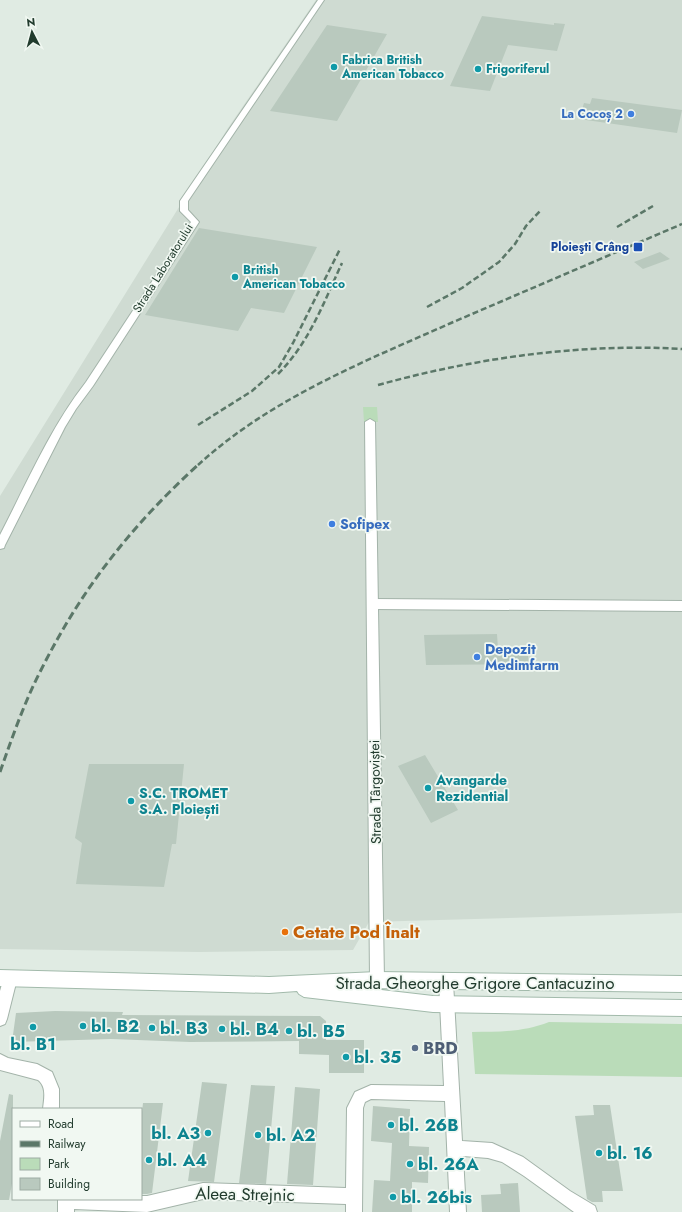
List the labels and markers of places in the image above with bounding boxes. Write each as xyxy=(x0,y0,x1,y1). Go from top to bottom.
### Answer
place label: Fabrica British American Tobacco xyxy=(341,51,444,83)
place label: Frigoriferul xyxy=(486,60,549,78)
marker: Fabrica British American Tobacco xyxy=(329,62,339,72)
marker: Frigoriferul xyxy=(473,64,483,74)
place label: La Cocoș 2 xyxy=(561,105,623,123)
marker: La Cocoș 2 xyxy=(626,109,636,119)
place label: Ploieşti Crâng xyxy=(551,238,629,256)
marker: Ploieşti Crâng xyxy=(632,241,644,253)
place label: British American Tobacco xyxy=(242,261,345,293)
marker: British American Tobacco xyxy=(230,272,240,282)
place label: Sofipex xyxy=(340,514,390,534)
marker: Sofipex xyxy=(327,519,337,529)
place label: Depozit Medimfarm xyxy=(485,639,559,675)
marker: Depozit Medimfarm xyxy=(472,652,482,662)
place label: Avangarde Rezidential xyxy=(435,770,508,806)
place label: S.C. TROMET S.A. Ploiești xyxy=(139,783,228,819)
marker: Avangarde Rezidential xyxy=(423,783,433,793)
marker: S.C. TROMET S.A. Ploiești xyxy=(126,796,136,806)
place label: Cetate Pod Înalt xyxy=(293,920,420,944)
marker: Cetate Pod Înalt xyxy=(280,927,290,937)
place label: bl. B2 xyxy=(91,1014,139,1038)
place label: bl. B3 xyxy=(160,1016,208,1040)
place label: bl. B4 xyxy=(230,1017,279,1041)
place label: bl. B5 xyxy=(297,1019,345,1043)
marker: bl. B2 xyxy=(78,1021,88,1031)
marker: bl. B1 xyxy=(28,1022,38,1032)
marker: bl. B3 xyxy=(147,1023,157,1033)
marker: bl. B4 xyxy=(217,1024,227,1034)
marker: bl. B5 xyxy=(284,1026,294,1036)
place label: bl. B1 xyxy=(10,1032,56,1056)
place label: BRD xyxy=(423,1036,458,1060)
marker: BRD xyxy=(410,1043,420,1053)
place label: bl. 35 xyxy=(354,1045,401,1069)
marker: bl. 35 xyxy=(341,1052,351,1062)
place label: bl. 26B xyxy=(399,1113,458,1137)
marker: bl. 26B xyxy=(386,1120,396,1130)
place label: bl. A3 xyxy=(151,1121,200,1145)
place label: bl. A2 xyxy=(266,1123,315,1147)
marker: bl. A3 xyxy=(203,1128,213,1138)
marker: bl. A2 xyxy=(253,1130,263,1140)
place label: bl. 16 xyxy=(607,1141,653,1165)
place label: bl. A4 xyxy=(157,1148,207,1172)
marker: bl. 16 xyxy=(594,1148,604,1158)
place label: bl. 26A xyxy=(418,1152,479,1176)
marker: bl. A4 xyxy=(144,1155,154,1165)
marker: bl. 26A xyxy=(405,1159,415,1169)
place label: bl. 26bis xyxy=(401,1185,472,1209)
marker: bl. 26bis xyxy=(388,1192,398,1202)

